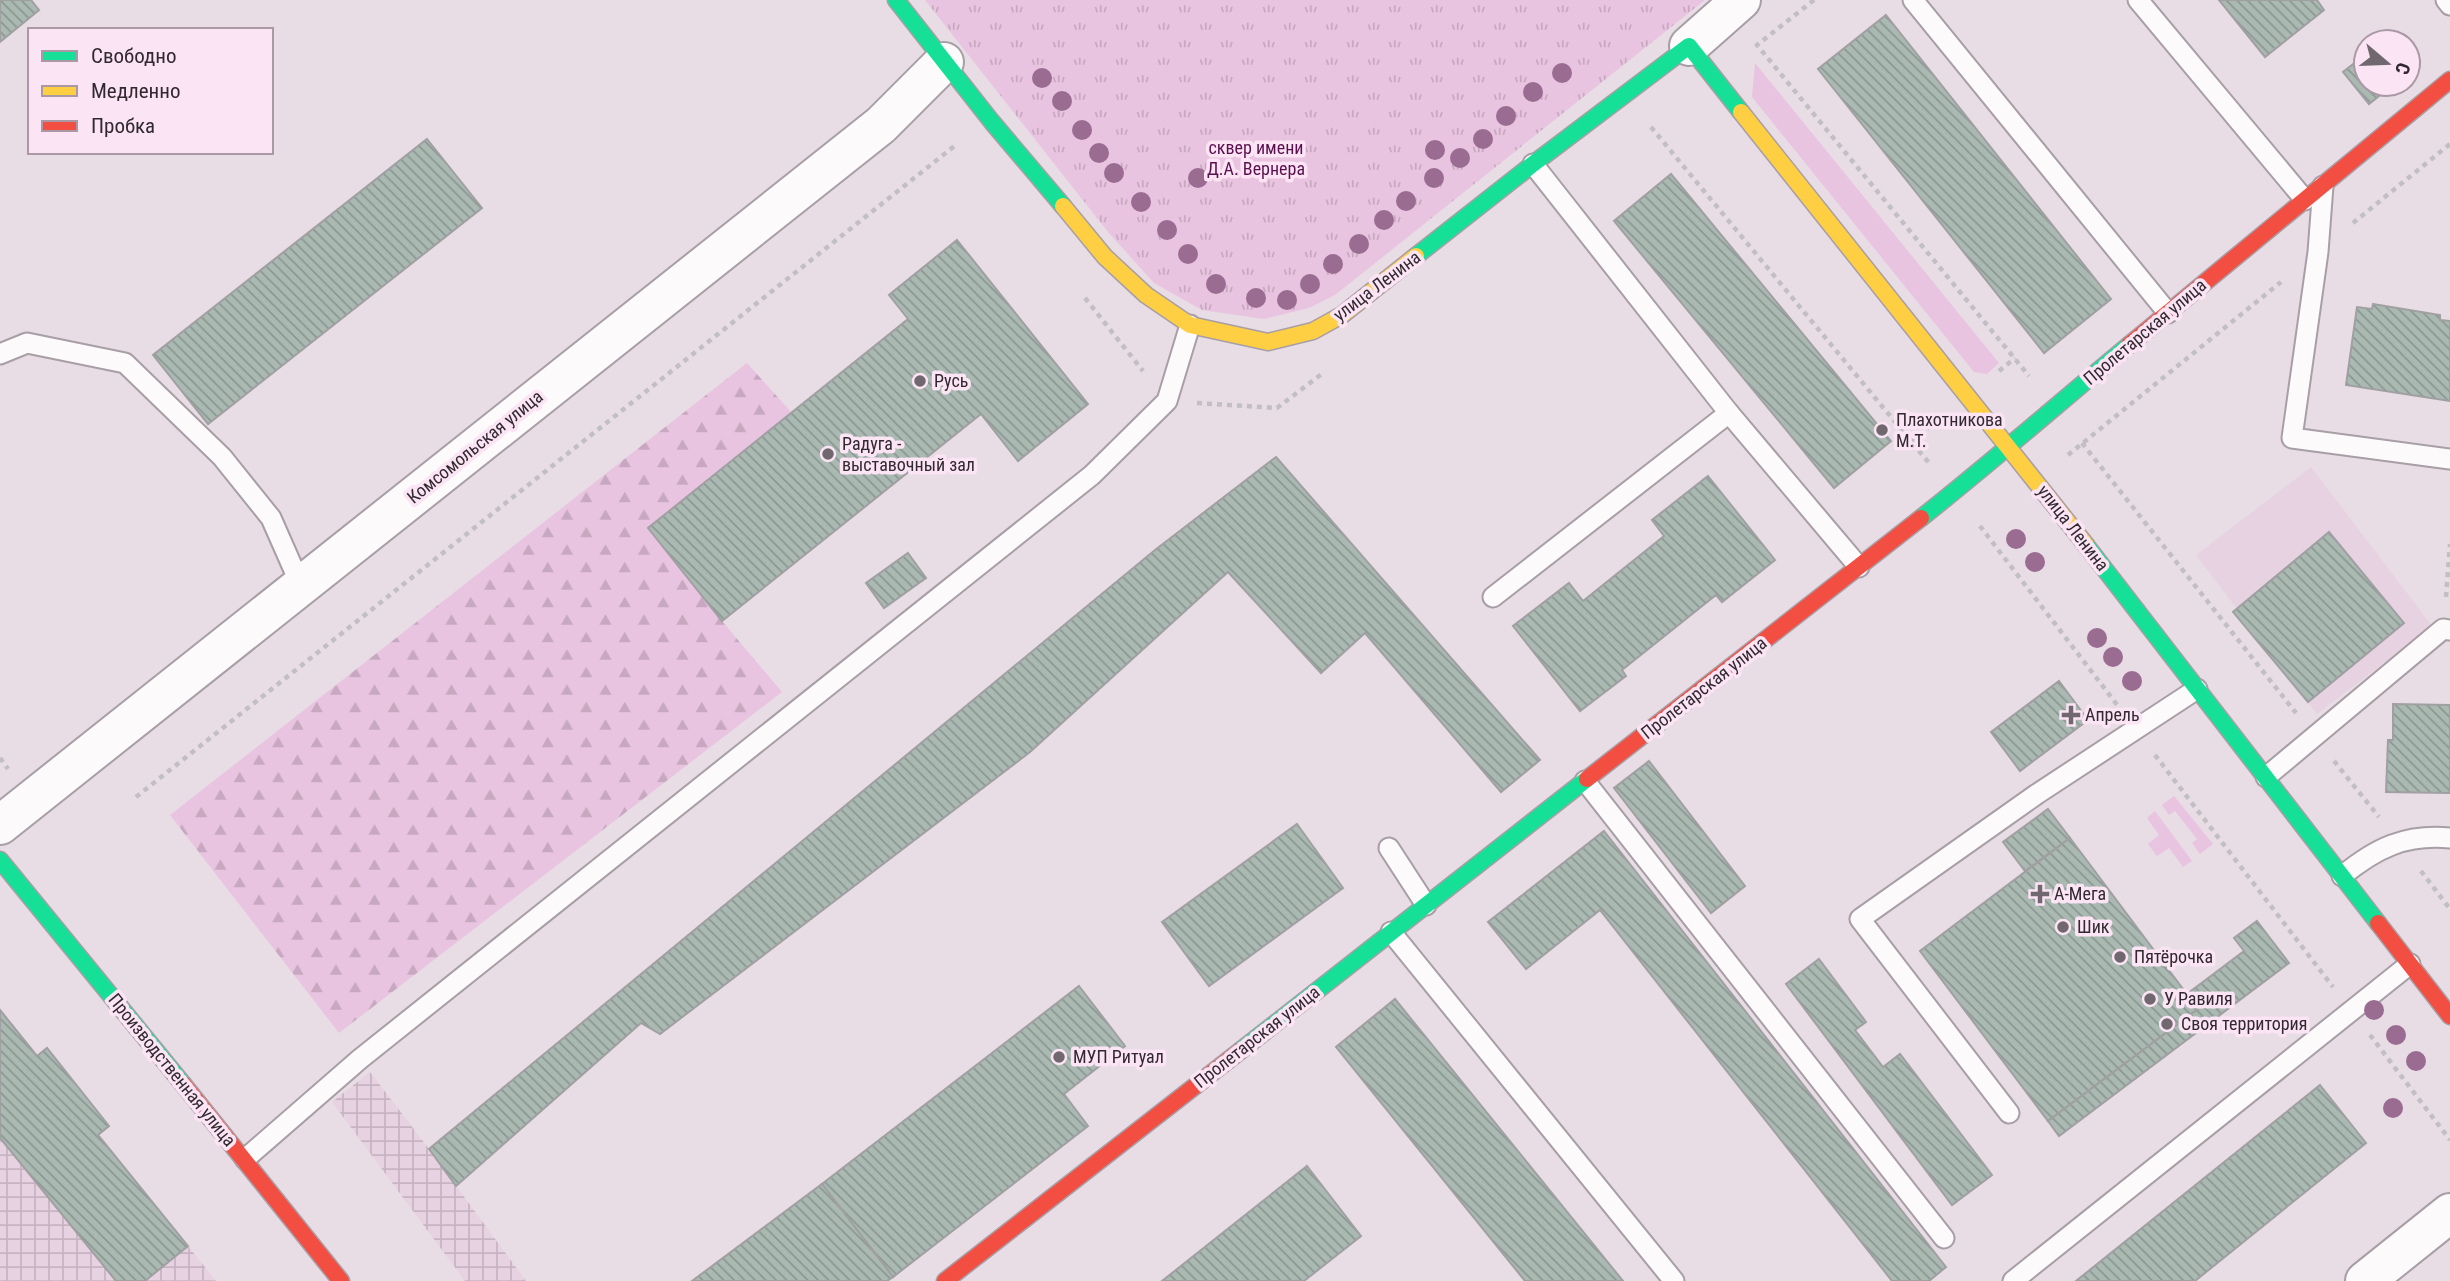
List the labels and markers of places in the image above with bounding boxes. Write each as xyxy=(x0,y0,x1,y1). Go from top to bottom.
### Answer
place label: Русь xyxy=(934,370,968,391)
marker: Русь xyxy=(912,373,928,389)
place label: Плахотникова М.Т. xyxy=(1896,409,2003,451)
marker: Плахотникова М.Т. xyxy=(1874,422,1890,438)
place label: Радуга - выставочный зал xyxy=(842,433,975,475)
marker: Радуга - выставочный зал xyxy=(820,446,836,462)
place label: Апрель xyxy=(2085,704,2140,725)
marker: Апрель xyxy=(2063,707,2079,723)
place label: А-Мега xyxy=(2054,883,2106,904)
marker: А-Мега xyxy=(2032,886,2048,902)
place label: Шик xyxy=(2077,916,2110,937)
marker: Шик xyxy=(2055,919,2071,935)
place label: Пятёрочка xyxy=(2134,946,2213,967)
marker: Пятёрочка xyxy=(2112,949,2128,965)
place label: У Равиля xyxy=(2164,988,2233,1009)
marker: У Равиля xyxy=(2142,991,2158,1007)
place label: Своя территория xyxy=(2181,1013,2307,1034)
marker: Своя территория xyxy=(2159,1016,2175,1032)
place label: МУП Ритуал xyxy=(1073,1046,1164,1067)
marker: МУП Ритуал xyxy=(1051,1049,1067,1065)

